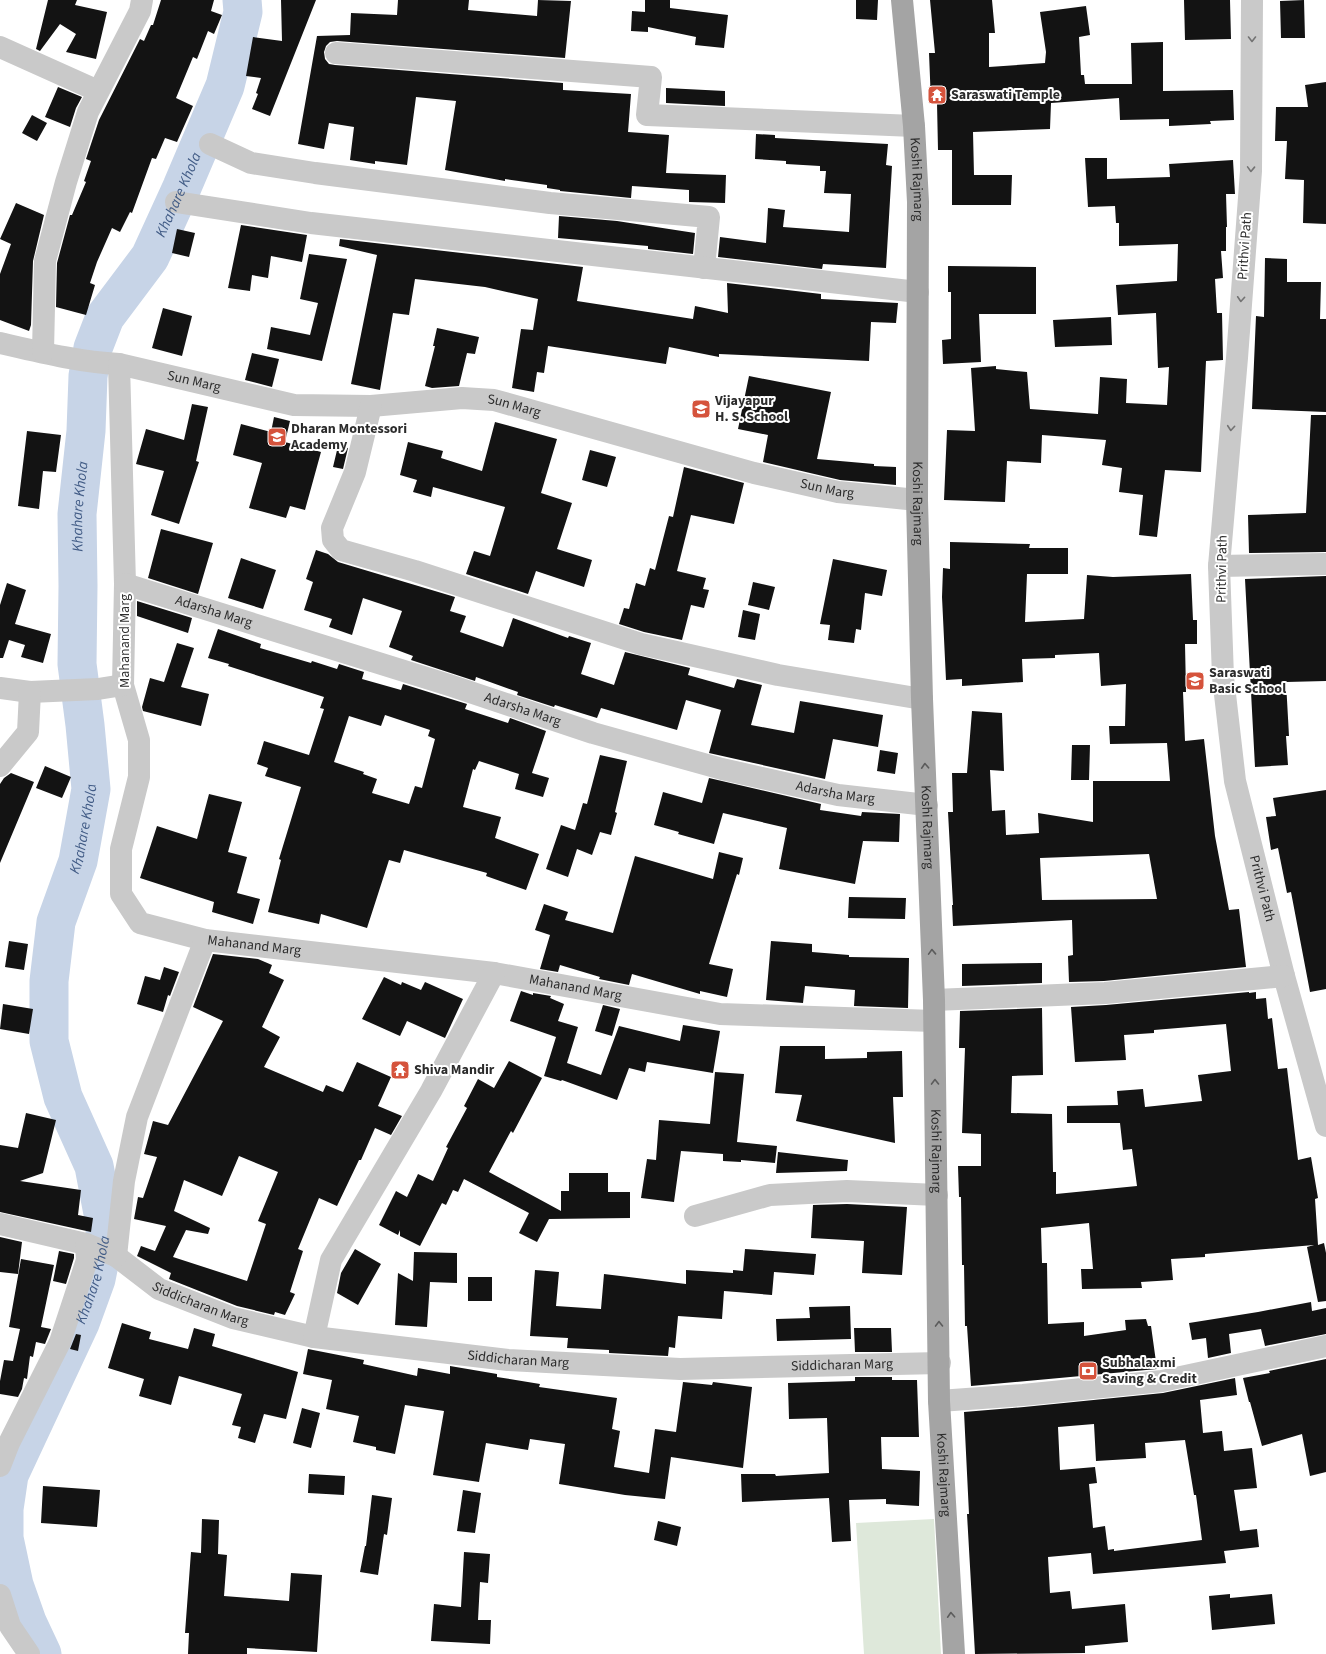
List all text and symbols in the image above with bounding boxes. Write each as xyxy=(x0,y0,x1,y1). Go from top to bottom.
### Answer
one-way arrow xyxy=(1248,36,1256,42)
temple icon: Saraswati Temple xyxy=(926,84,948,106)
place label: Saraswati Temple xyxy=(951,85,1060,105)
street label: Koshi Rajmarg xyxy=(905,137,928,221)
water label: Khahare Khola xyxy=(150,149,206,240)
one-way arrow xyxy=(1246,166,1255,172)
street label: Prithvi Path xyxy=(1233,211,1257,281)
one-way arrow xyxy=(1237,296,1246,302)
street label: Sun Marg xyxy=(165,366,223,398)
street label: Sun Marg xyxy=(487,390,543,423)
place label: Vijayapur H. S. School xyxy=(714,391,788,427)
school or university icon: Vijayapur H. S. School xyxy=(690,398,712,420)
place label: Dharan Montessori Academy xyxy=(290,419,407,455)
one-way arrow xyxy=(1227,425,1236,431)
school or university icon: Dharan Montessori Academy xyxy=(266,426,288,448)
water label: Khahare Khola xyxy=(66,460,93,552)
street label: Koshi Rajmarg xyxy=(907,461,928,546)
street label: Sun Marg xyxy=(798,474,855,504)
street label: Prithvi Path xyxy=(1211,535,1233,603)
street label: Adarsha Marg xyxy=(173,590,255,633)
street label: Mahanand Marg xyxy=(115,594,135,688)
place label: Saraswati Basic School xyxy=(1209,663,1286,699)
school or university icon: Saraswati Basic School xyxy=(1184,670,1206,692)
street label: Adarsha Marg xyxy=(482,687,564,732)
one-way arrow xyxy=(921,763,930,769)
street label: Adarsha Marg xyxy=(794,776,876,809)
water label: Khahare Khola xyxy=(64,783,102,877)
street label: Koshi Rajmarg xyxy=(915,785,939,870)
street label: Prithvi Path xyxy=(1244,853,1280,924)
street label: Mahanand Marg xyxy=(206,930,302,961)
one-way arrow xyxy=(928,949,936,955)
street label: Mahanand Marg xyxy=(527,970,623,1006)
temple icon: Shiva Mandir xyxy=(389,1059,411,1081)
place label: Shiva Mandir xyxy=(414,1060,495,1080)
one-way arrow xyxy=(931,1079,939,1085)
street label: Koshi Rajmarg xyxy=(925,1109,946,1193)
water label: Khahare Khola xyxy=(70,1234,115,1327)
street label: Siddicharan Marg xyxy=(147,1277,251,1331)
one-way arrow xyxy=(935,1321,943,1327)
street label: Siddicharan Marg xyxy=(466,1345,570,1373)
place label: Subhalaxmi Saving & Credit xyxy=(1102,1353,1197,1389)
street label: Siddicharan Marg xyxy=(791,1354,893,1376)
bank icon: Subhalaxmi Saving & Credit xyxy=(1077,1360,1099,1382)
street label: Koshi Rajmarg xyxy=(931,1432,956,1518)
one-way arrow xyxy=(947,1612,956,1618)

